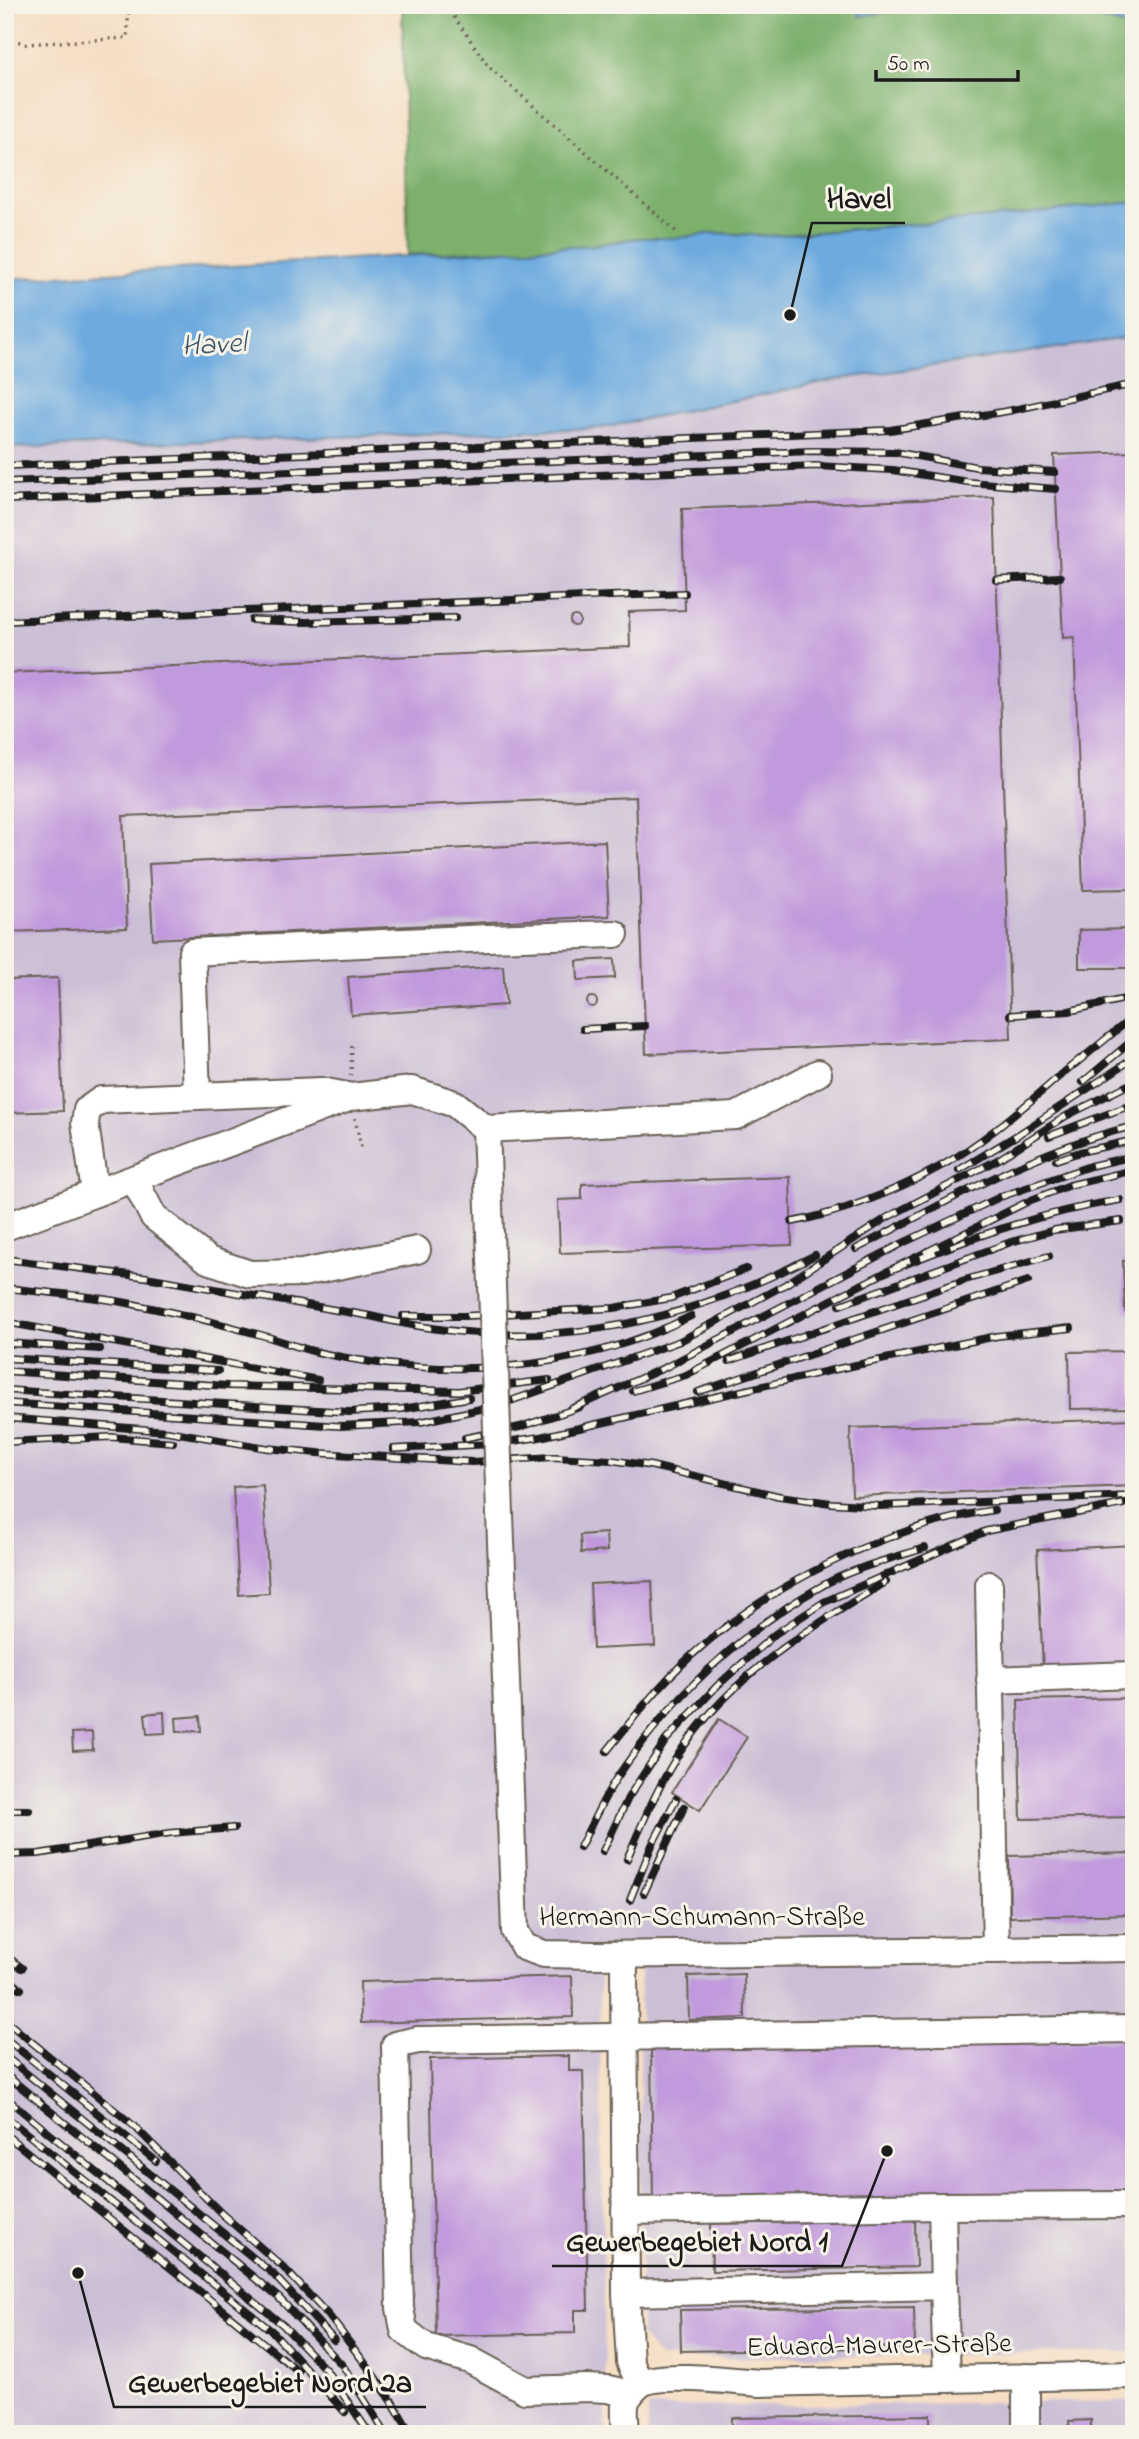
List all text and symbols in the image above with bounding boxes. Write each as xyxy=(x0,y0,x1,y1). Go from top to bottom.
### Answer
scale bar xyxy=(876,38,1018,82)
text: 50 m xyxy=(887,50,930,80)
callout: Havel xyxy=(812,172,905,223)
text: Havel xyxy=(827,179,891,223)
water label: Havel xyxy=(181,322,251,370)
street label: Hermann-Schumann-Straße xyxy=(539,1898,865,1939)
callout: Gewerbegebiet Nord 1 xyxy=(552,2215,842,2266)
text: Gewerbegebiet Nord 1 xyxy=(566,2222,829,2267)
street label: Eduard-Maurer-Straße xyxy=(746,2324,1013,2370)
callout: Gewerbegebiet Nord 2a xyxy=(114,2356,426,2407)
text: Gewerbegebiet Nord 2a xyxy=(128,2363,412,2408)

